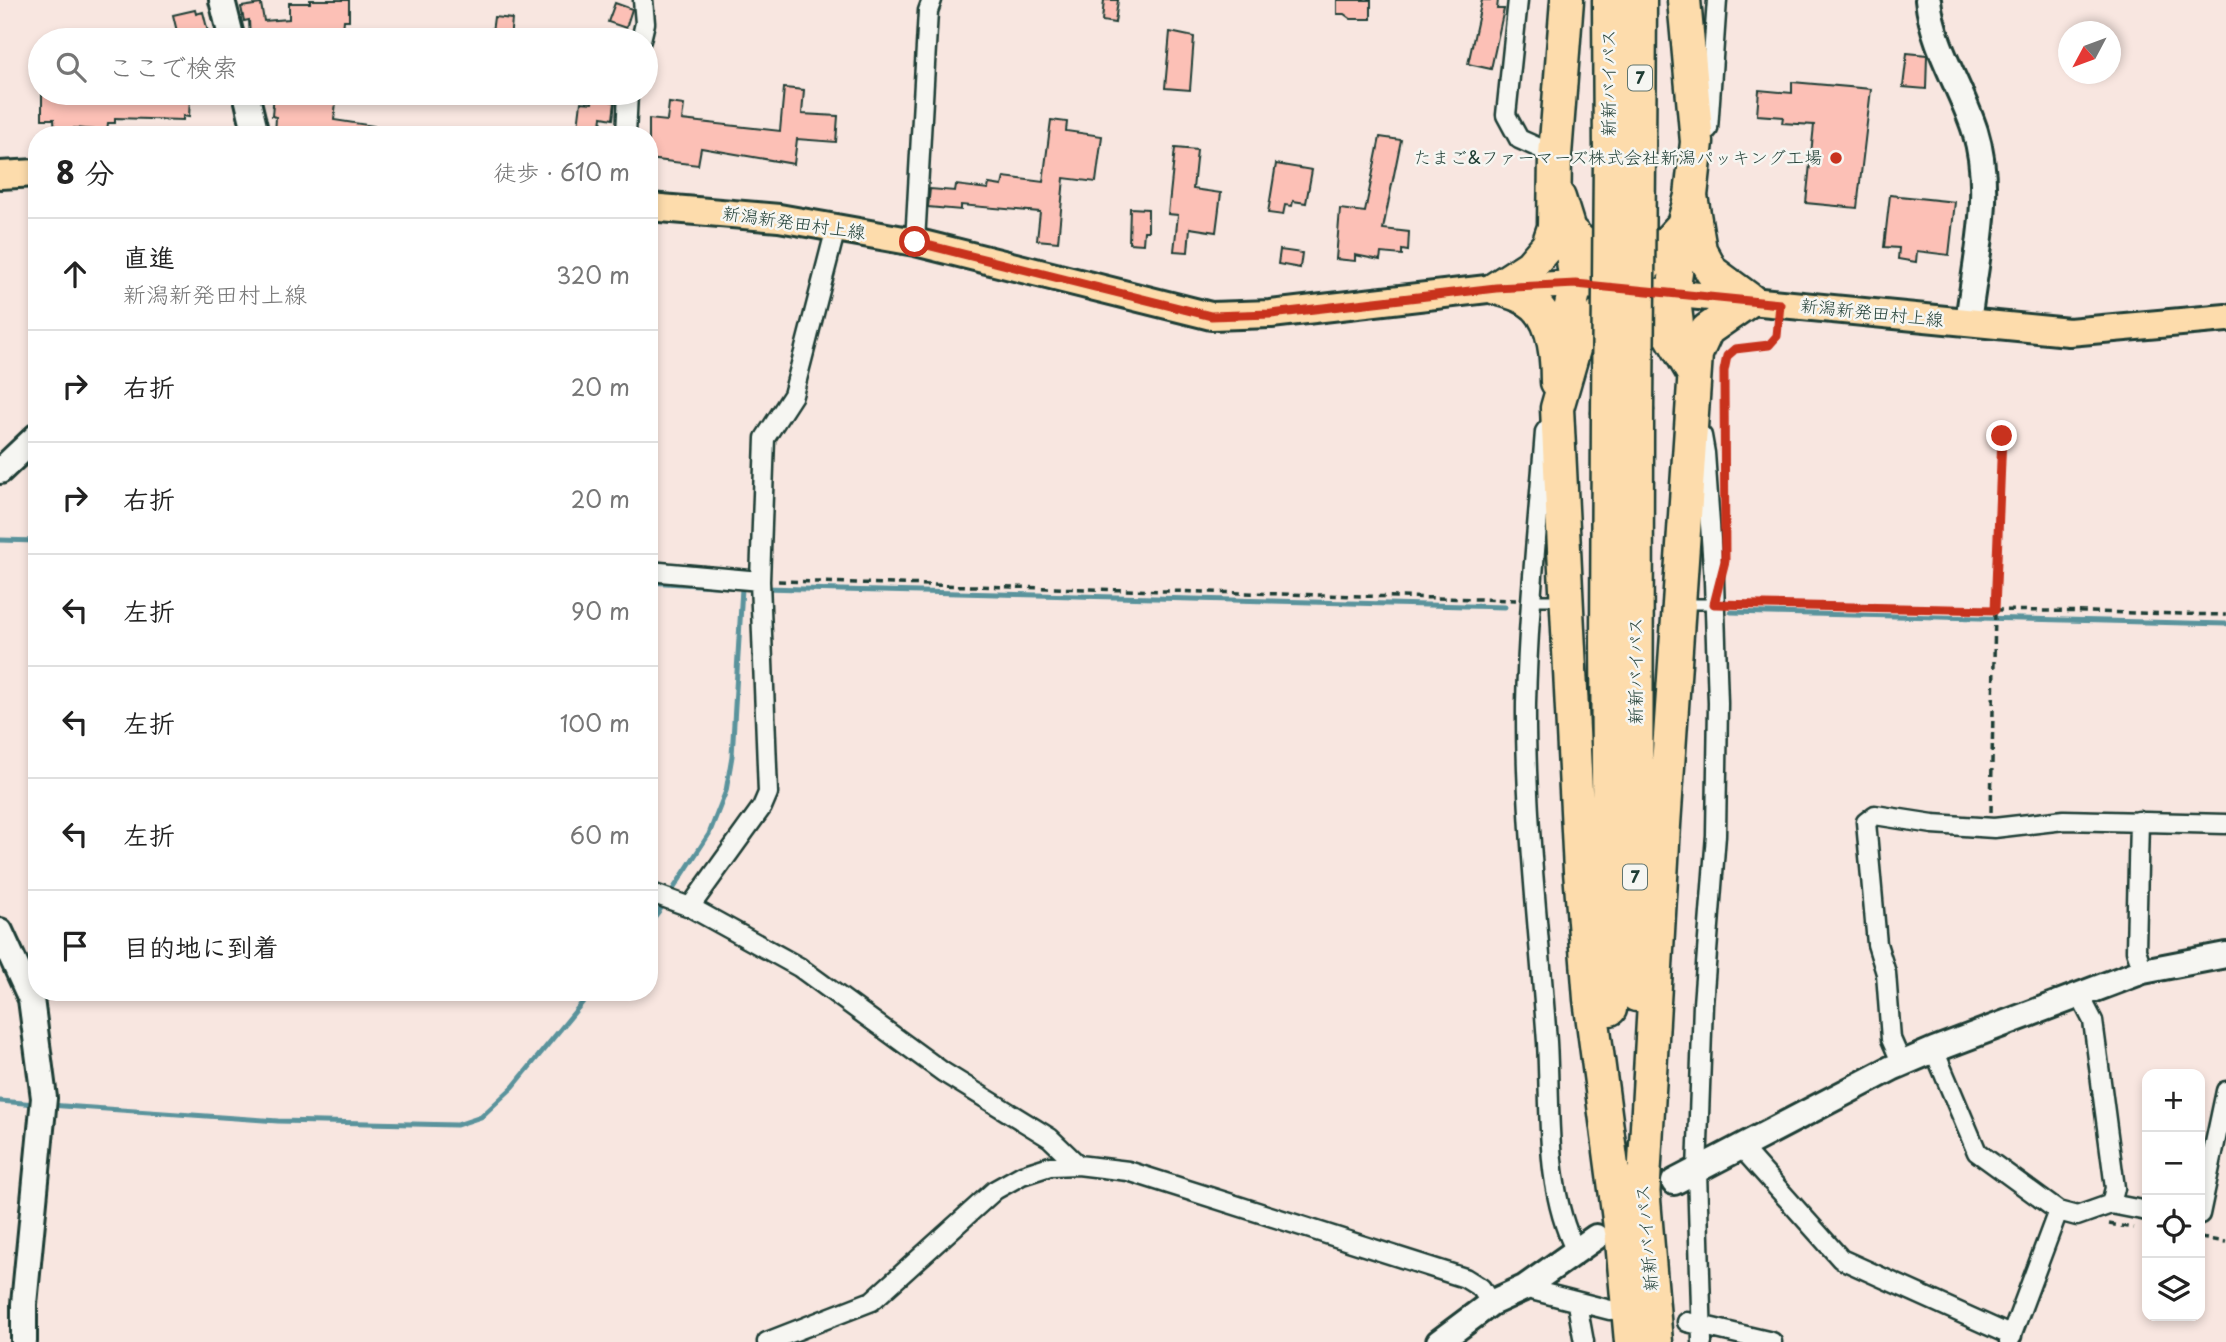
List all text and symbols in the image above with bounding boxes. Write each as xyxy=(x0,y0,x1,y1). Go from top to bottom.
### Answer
north arrow xyxy=(2058,21,2121,84)
search box xyxy=(28,28,658,105)
street label: 新新バイパス xyxy=(1594,29,1621,137)
text: ここで検索 xyxy=(108,47,238,86)
icon: search xyxy=(52,48,90,86)
road number: 7 xyxy=(1628,66,1652,90)
place label: たまご&ファーマーズ株式会社新潟パッキング工場 xyxy=(1413,143,1822,170)
text: 8 分 xyxy=(56,149,114,194)
marker: たまご&ファーマーズ株式会社新潟パッキング工場 xyxy=(1828,150,1844,166)
text: 徒歩 · 610 m xyxy=(493,154,630,189)
street label: 新潟新発田村上線 xyxy=(721,198,867,245)
route start xyxy=(899,226,930,257)
text: 直進 xyxy=(123,237,175,276)
icon: ahead xyxy=(56,255,94,293)
text: 320 m xyxy=(556,257,630,292)
text: 新潟新発田村上線 xyxy=(123,276,307,311)
street label: 新潟新発田村上線 xyxy=(1799,291,1945,332)
icon: right xyxy=(56,367,94,405)
text: 右折 xyxy=(123,367,175,406)
text: 20 m xyxy=(571,369,630,404)
route end xyxy=(1986,420,2017,451)
icon: right xyxy=(56,479,94,517)
text: 右折 xyxy=(123,479,175,518)
text: 20 m xyxy=(571,481,630,516)
icon: left xyxy=(56,591,94,629)
text: 左折 xyxy=(123,591,175,630)
text: 90 m xyxy=(571,593,630,628)
street label: 新新バイパス xyxy=(1621,617,1648,725)
icon: left xyxy=(56,703,94,741)
text: 左折 xyxy=(123,703,175,742)
text: 100 m xyxy=(560,705,630,740)
icon: left xyxy=(56,815,94,853)
text: 左折 xyxy=(123,815,175,854)
text: 60 m xyxy=(570,817,630,852)
road number: 7 xyxy=(1623,864,1647,890)
icon: arrive xyxy=(56,927,94,965)
text: 目的地に到着 xyxy=(123,927,279,966)
map controls xyxy=(2142,1069,2205,1321)
button: + xyxy=(2142,1069,2205,1132)
button: − xyxy=(2142,1132,2205,1195)
street label: 新新バイパス xyxy=(1627,1183,1664,1293)
button: locate xyxy=(2142,1195,2205,1258)
button: layers xyxy=(2142,1258,2205,1321)

